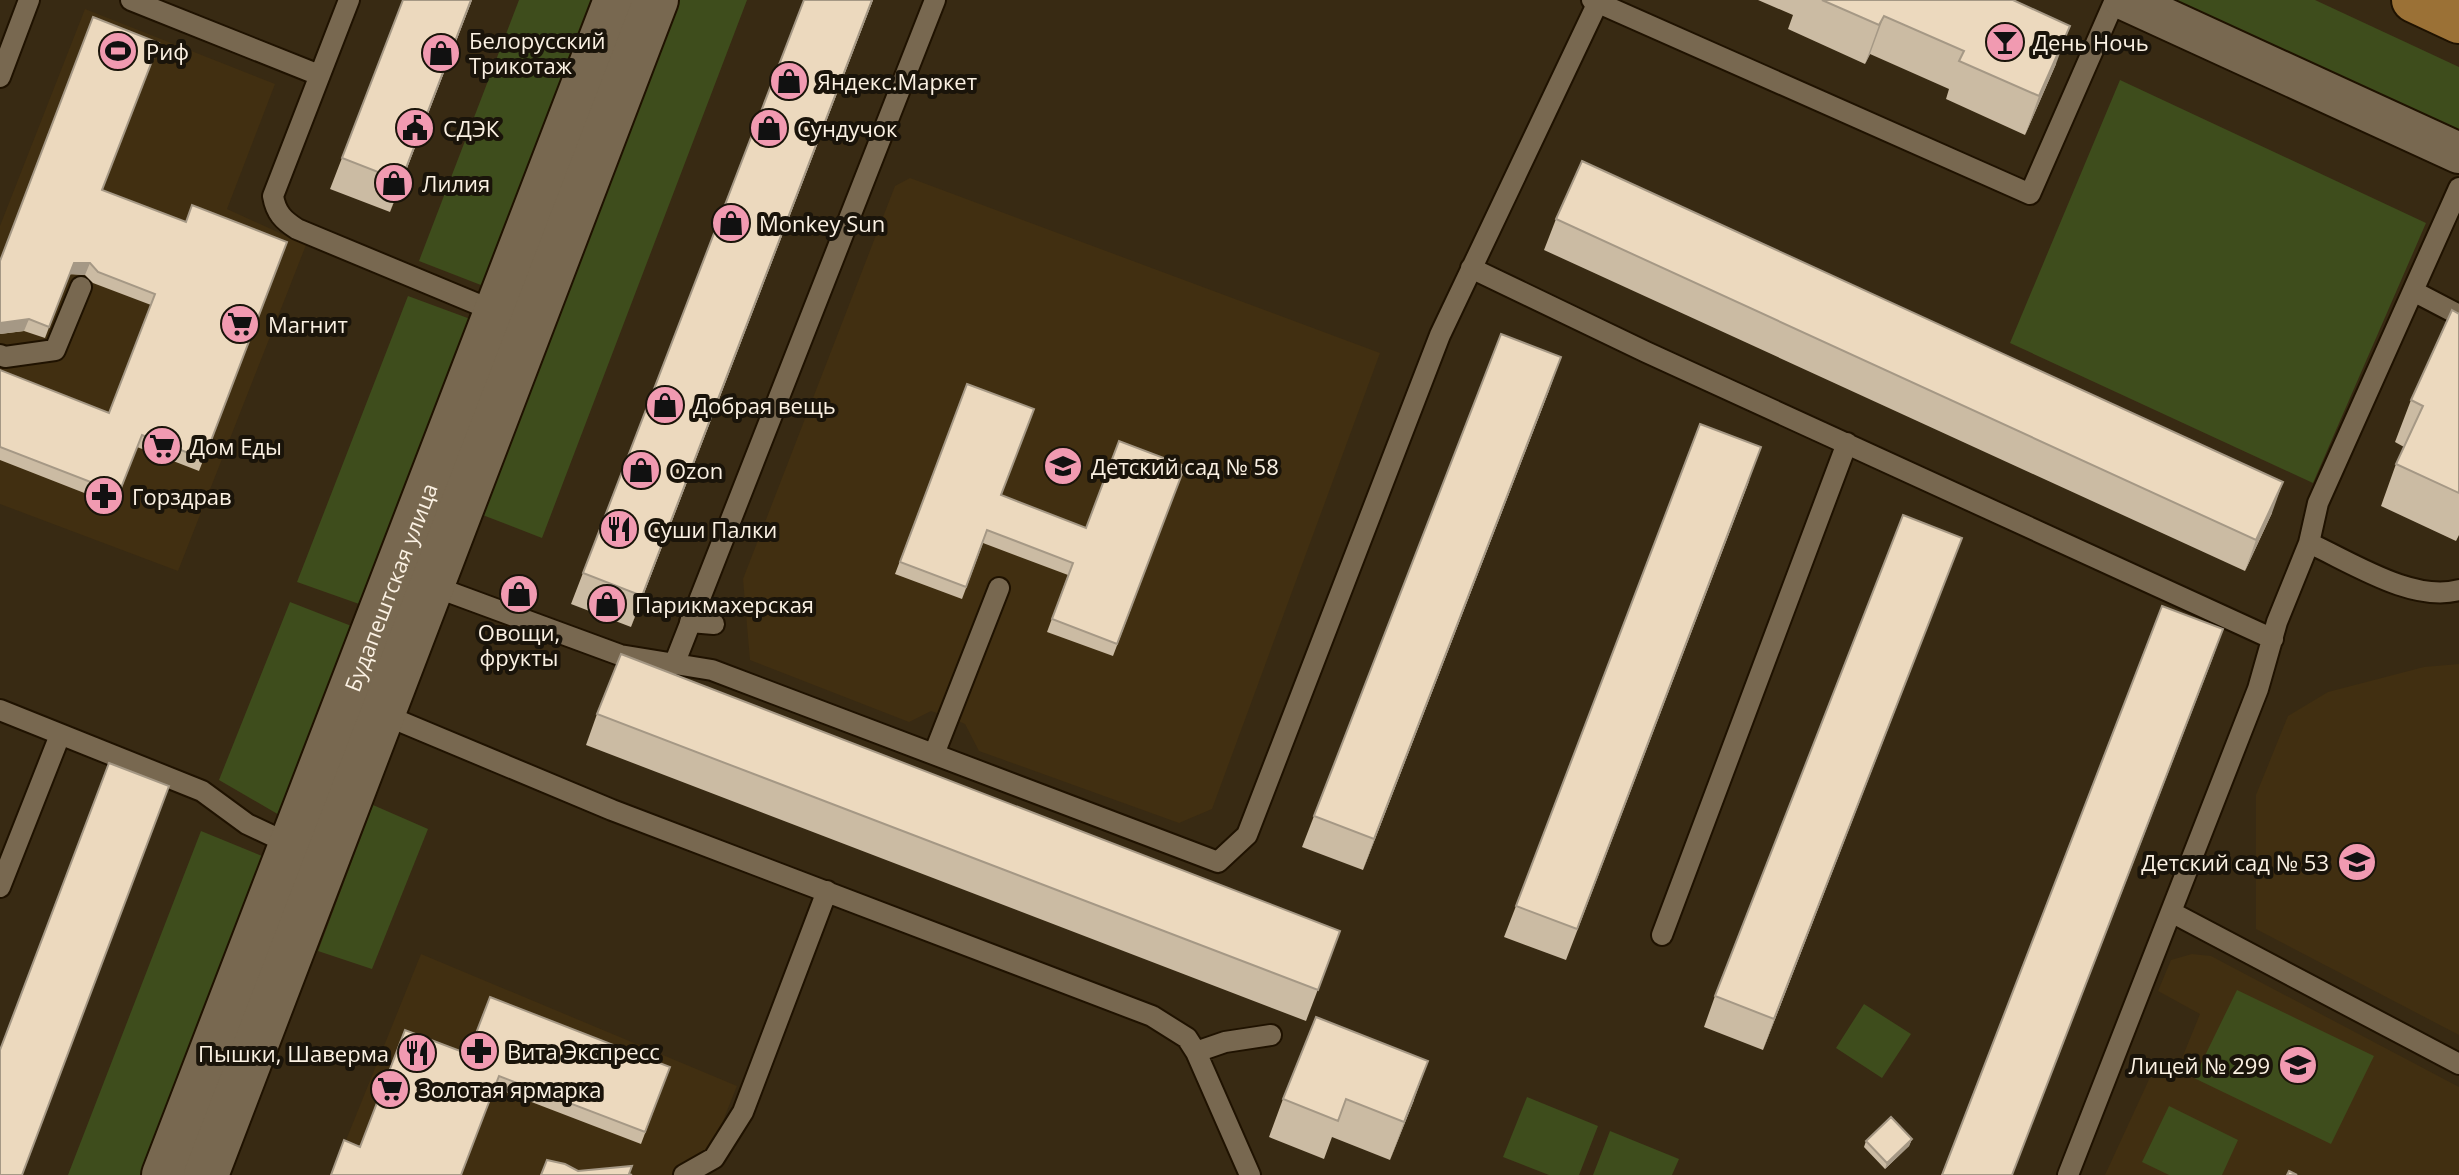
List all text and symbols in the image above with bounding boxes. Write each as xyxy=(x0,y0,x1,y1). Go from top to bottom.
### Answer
bar icon: День Ночь xyxy=(1984,21,2026,63)
place label: Белорусский Трикотаж xyxy=(469,25,606,80)
place label: День Ночь xyxy=(2033,27,2149,57)
sports icon: Риф xyxy=(97,30,139,72)
shop icon: Белорусский Трикотаж xyxy=(420,32,462,74)
place label: Риф xyxy=(146,36,189,66)
shop icon: Яндекс.Маркет xyxy=(768,60,810,102)
place label: Яндекс.Маркет xyxy=(817,66,977,96)
public building icon: СДЭК xyxy=(394,107,436,149)
shop icon: Сундучок xyxy=(748,107,790,149)
place label: СДЭК xyxy=(443,113,500,143)
place label: Сундучок xyxy=(797,113,898,143)
shop icon: Лилия xyxy=(373,162,415,204)
place label: Лилия xyxy=(422,168,490,198)
shop icon: Monkey Sun xyxy=(710,202,752,244)
place label: Monkey Sun xyxy=(759,208,885,238)
supermarket icon: Магнит xyxy=(219,303,261,345)
place label: Магнит xyxy=(268,309,348,339)
shop icon: Добрая вещь xyxy=(644,384,686,426)
place label: Добрая вещь xyxy=(693,390,836,420)
supermarket icon: Дом Еды xyxy=(141,425,183,467)
place label: Дом Еды xyxy=(190,431,282,461)
school or university icon: Детский сад № 58 xyxy=(1042,445,1084,487)
shop icon: Ozon xyxy=(620,449,662,491)
place label: Детский сад № 58 xyxy=(1091,451,1279,481)
place label: Ozon xyxy=(669,455,723,485)
pharmacy icon: Горздрав xyxy=(83,475,125,517)
street label: Будапештская улица xyxy=(337,478,444,696)
place label: Горздрав xyxy=(132,481,232,511)
restaurant icon: Суши Палки xyxy=(598,508,640,550)
place label: Суши Палки xyxy=(647,514,777,544)
shop icon: Овощи, фрукты xyxy=(498,573,540,615)
shop icon: Парикмахерская xyxy=(586,583,628,625)
place label: Парикмахерская xyxy=(635,589,814,619)
place label: Овощи, фрукты xyxy=(478,617,560,672)
school or university icon: Детский сад № 53 xyxy=(2336,841,2378,883)
place label: Детский сад № 53 xyxy=(2141,847,2329,877)
pharmacy icon: Вита Экспресс xyxy=(458,1030,500,1072)
restaurant icon: Пышки, Шаверма xyxy=(396,1032,438,1074)
place label: Вита Экспресс xyxy=(507,1036,660,1066)
place label: Пышки, Шаверма xyxy=(198,1038,389,1068)
school or university icon: Лицей № 299 xyxy=(2277,1044,2319,1086)
place label: Лицей № 299 xyxy=(2129,1050,2270,1080)
supermarket icon: Золотая ярмарка xyxy=(369,1068,411,1110)
place label: Золотая ярмарка xyxy=(418,1074,601,1104)

